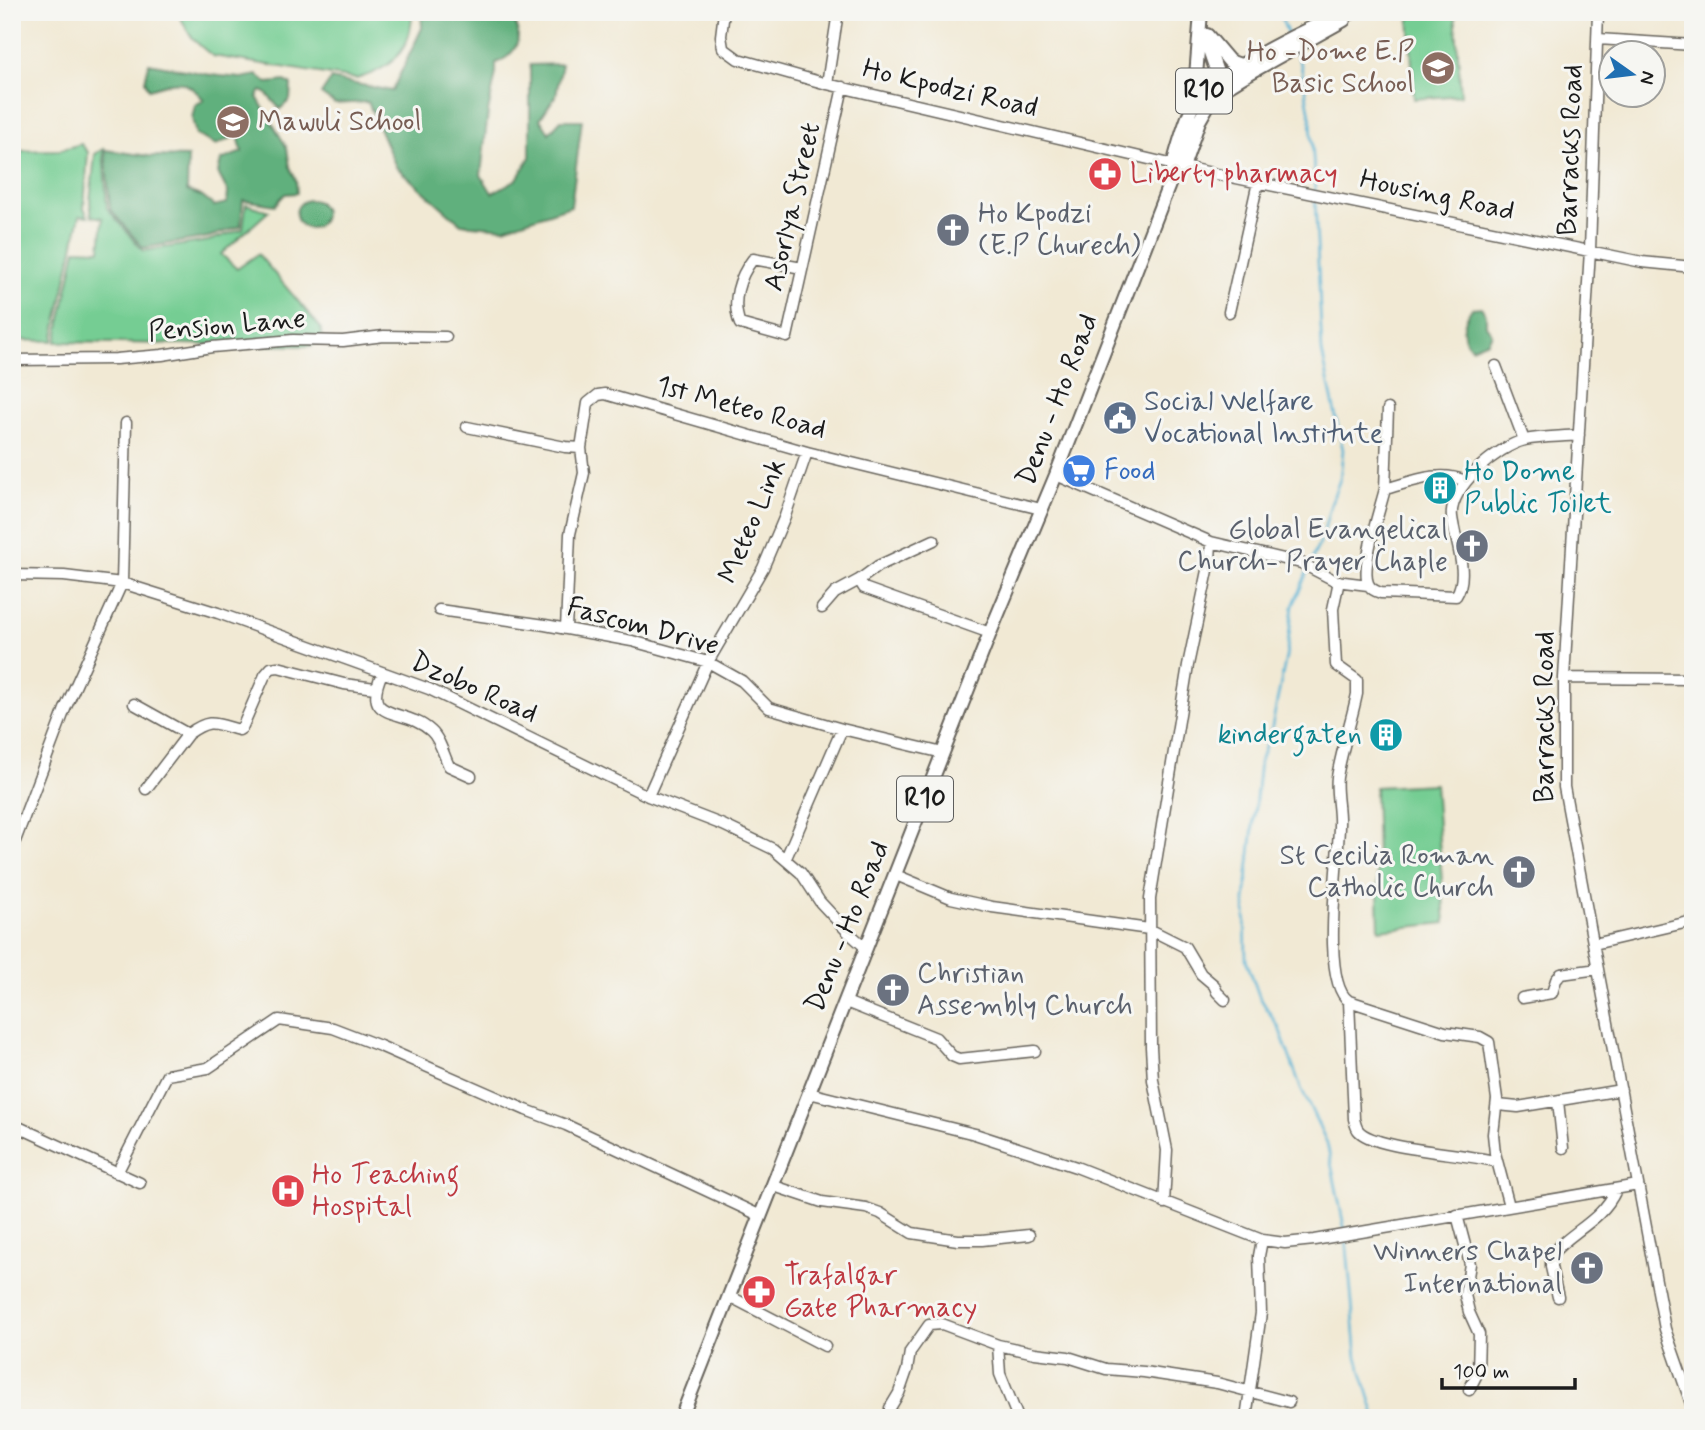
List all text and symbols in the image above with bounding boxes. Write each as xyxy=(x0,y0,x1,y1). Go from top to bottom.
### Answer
place label: Ho -Dome E.P Basic School xyxy=(1247,34,1414,103)
north arrow xyxy=(1596,38,1666,108)
school or university icon: Ho -Dome E.P Basic School xyxy=(1419,49,1457,87)
street label: Ho Kpodzi Road xyxy=(859,51,1041,127)
street label: Barracks Road xyxy=(1550,64,1592,236)
road number: R10 xyxy=(1176,68,1232,114)
text: N xyxy=(1633,69,1661,87)
school or university icon: Mawuli School xyxy=(214,103,252,141)
place label: Mawuli School xyxy=(258,104,421,141)
street label: Asorlya Street xyxy=(756,119,830,295)
pharmacy icon: Liberty pharmacy xyxy=(1086,155,1124,193)
place label: Liberty pharmacy xyxy=(1130,156,1338,193)
street label: Housing Road xyxy=(1356,162,1518,230)
place label: Ho Kpodzi (E.P Churech) xyxy=(978,196,1141,265)
church icon: Ho Kpodzi (E.P Churech) xyxy=(934,211,972,249)
street label: Pension Lane xyxy=(147,301,307,351)
street label: Denu - Ho Road xyxy=(1008,309,1108,491)
street label: 1st Meteo Road xyxy=(652,368,830,448)
place label: Social Welfare Vocational Institute xyxy=(1144,384,1383,453)
public building icon: Social Welfare Vocational Institute xyxy=(1101,399,1139,437)
supermarket icon: Food xyxy=(1060,452,1098,490)
street label: Meteo Link xyxy=(710,453,796,589)
place label: Food xyxy=(1104,453,1156,490)
place label: Ho Dome Public Toilet xyxy=(1464,454,1612,523)
building icon: Ho Dome Public Toilet xyxy=(1421,469,1459,507)
place label: Global Evangelical Church- Prayer Chaple xyxy=(1177,512,1448,581)
church icon: Global Evangelical Church- Prayer Chaple xyxy=(1453,527,1491,565)
street label: Fascom Drive xyxy=(563,589,723,665)
street label: Barracks Road xyxy=(1527,631,1564,803)
street label: Dzobo Road xyxy=(405,644,543,732)
building icon: kindergaten xyxy=(1367,716,1405,754)
place label: kindergaten xyxy=(1218,717,1362,757)
road number: R10 xyxy=(897,776,953,821)
street label: Denu - Ho Road xyxy=(797,836,899,1018)
place label: St Cecilia Roman Catholic Church xyxy=(1279,838,1494,907)
church icon: St Cecilia Roman Catholic Church xyxy=(1500,853,1538,891)
place label: Christian Assembly Church xyxy=(917,956,1133,1025)
church icon: Christian Assembly Church xyxy=(874,971,912,1009)
place label: Ho Teaching Hospital xyxy=(312,1157,459,1226)
hospital icon: Ho Teaching Hospital xyxy=(269,1172,307,1210)
place label: Winners Chapel International xyxy=(1373,1234,1562,1303)
church icon: Winners Chapel International xyxy=(1568,1249,1606,1287)
place label: Trafalgar Gate Pharmacy xyxy=(784,1258,977,1327)
pharmacy icon: Trafalgar Gate Pharmacy xyxy=(740,1273,778,1311)
scale bar xyxy=(1442,1346,1576,1390)
text: 100 m xyxy=(1453,1358,1509,1386)

